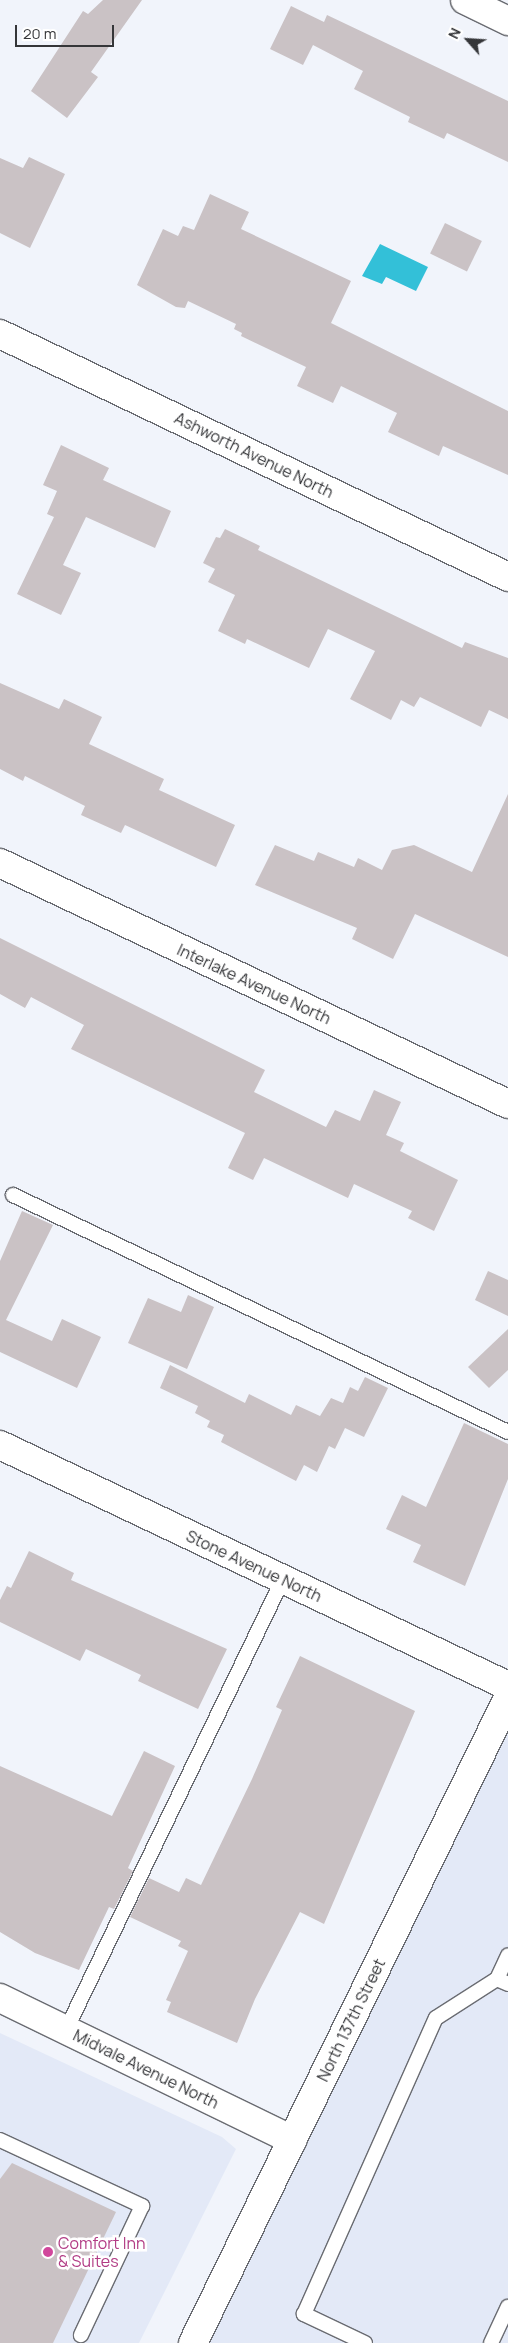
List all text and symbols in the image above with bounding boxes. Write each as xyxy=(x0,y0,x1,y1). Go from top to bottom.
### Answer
scale bar xyxy=(18,15,116,47)
north arrow xyxy=(443,15,493,65)
text: 20 m xyxy=(23,23,56,44)
text: N xyxy=(443,25,465,42)
street label: Ashworth Avenue North xyxy=(171,408,337,502)
street label: Interlake Avenue North xyxy=(174,940,334,1028)
street label: Stone Avenue North xyxy=(183,1526,325,1606)
street label: North 137th Street xyxy=(313,1955,389,2085)
street label: Midvale Avenue North xyxy=(70,2025,222,2113)
place label: Comfort Inn & Suites xyxy=(58,2233,145,2271)
marker: Comfort Inn & Suites xyxy=(42,2246,54,2258)

